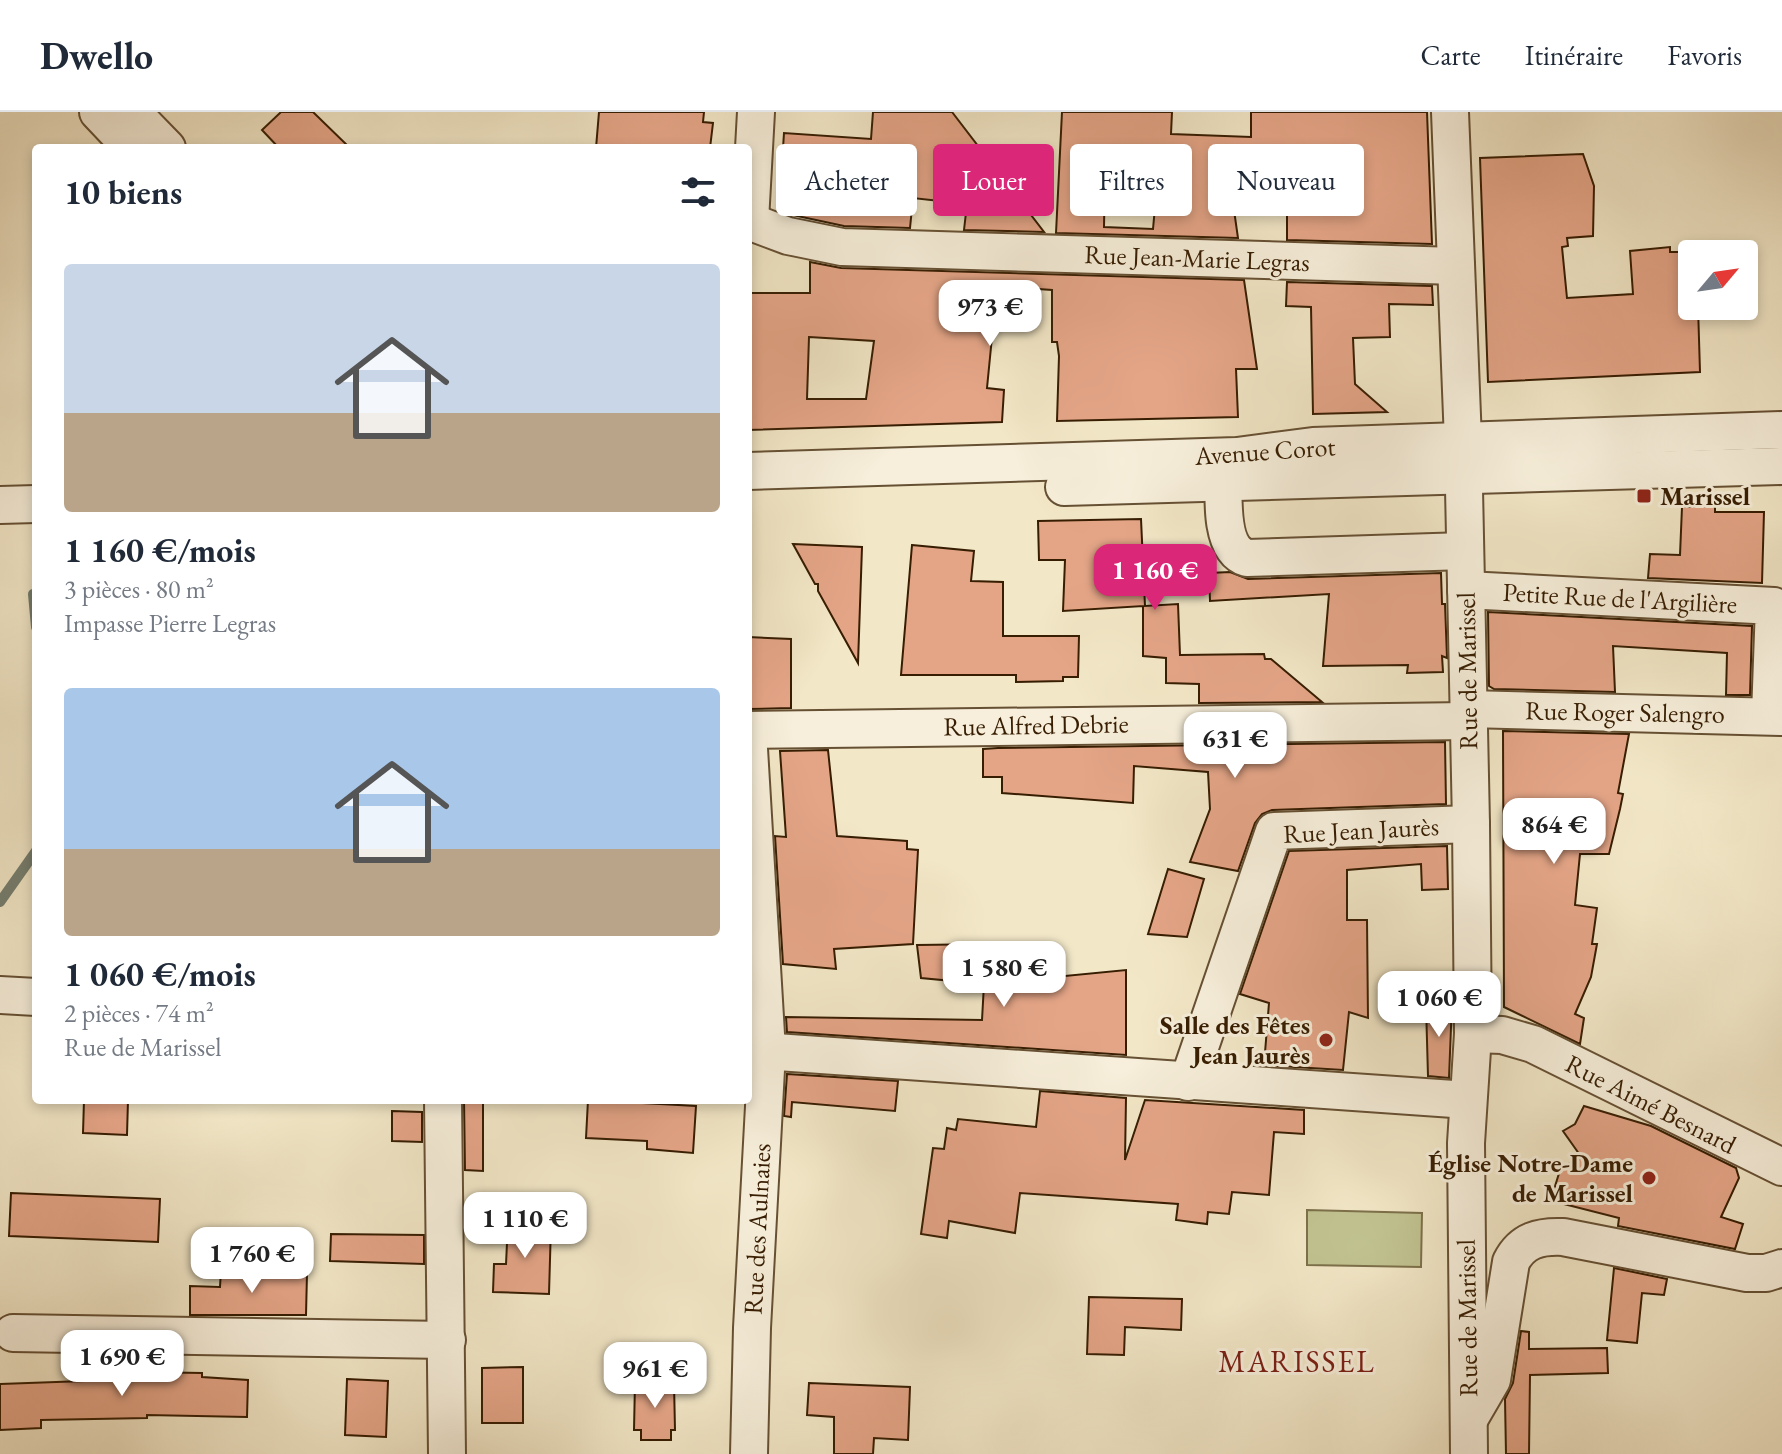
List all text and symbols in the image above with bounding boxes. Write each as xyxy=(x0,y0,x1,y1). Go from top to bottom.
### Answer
text: Dwello xyxy=(40,31,153,80)
text: Carte xyxy=(1421,37,1481,73)
text: Itinéraire xyxy=(1525,37,1623,73)
text: Favoris xyxy=(1667,37,1742,73)
chip: Acheter xyxy=(776,144,917,216)
chip: Louer xyxy=(933,144,1054,216)
chip: Filtres xyxy=(1070,144,1192,216)
chip: Nouveau xyxy=(1208,144,1364,216)
text: 10 biens xyxy=(64,170,182,214)
icon: filters xyxy=(676,170,720,214)
street label: Rue Jean-Marie Legras xyxy=(1084,237,1310,279)
north arrow xyxy=(1678,240,1758,320)
map controls xyxy=(1678,240,1758,320)
pin: 973 € xyxy=(934,280,1046,348)
text: 973 € xyxy=(957,289,1023,323)
icon: home xyxy=(320,316,464,460)
street label: Avenue Corot xyxy=(1193,429,1336,473)
place label: Marissel xyxy=(1660,479,1750,513)
marker: Marissel xyxy=(1635,487,1653,505)
text: 1 160 €/mois xyxy=(64,528,256,572)
pin: 1 160 € xyxy=(1081,544,1229,612)
text: 1 160 € xyxy=(1112,553,1198,587)
text: 3 pièces · 80 m² xyxy=(64,572,214,606)
street label: Petite Rue de l'Argilière xyxy=(1502,575,1738,621)
street label: Rue de Marissel xyxy=(1449,592,1485,750)
text: Impasse Pierre Legras xyxy=(64,606,276,640)
street label: Rue Roger Salengro xyxy=(1525,693,1725,731)
street label: Rue Alfred Debrie xyxy=(943,706,1129,744)
pin: 631 € xyxy=(1179,712,1291,780)
text: 631 € xyxy=(1202,721,1268,755)
icon: home xyxy=(320,740,464,884)
pin: 864 € xyxy=(1498,798,1610,866)
text: 864 € xyxy=(1521,807,1587,841)
street label: Rue Jean Jaurès xyxy=(1282,809,1440,851)
pin: 1 580 € xyxy=(930,941,1078,1009)
text: 1 580 € xyxy=(961,950,1047,984)
text: 1 060 €/mois xyxy=(64,952,256,996)
pin: 1 060 € xyxy=(1365,971,1513,1039)
text: 1 060 € xyxy=(1396,980,1482,1014)
text: 2 pièces · 74 m² xyxy=(64,996,214,1030)
place label: Salle des Fêtes Jean Jaurès xyxy=(1160,1008,1310,1072)
text: Rue de Marissel xyxy=(64,1030,222,1064)
marker: Salle des Fêtes Jean Jaurès xyxy=(1317,1031,1335,1049)
street label: Rue Aimé Besnard xyxy=(1560,1046,1743,1162)
street label: Rue des Aulnaies xyxy=(736,1143,778,1315)
place label: Église Notre-Dame de Marissel xyxy=(1428,1146,1633,1210)
marker: Église Notre-Dame de Marissel xyxy=(1640,1169,1658,1187)
pin: 1 110 € xyxy=(451,1192,599,1260)
text: 1 110 € xyxy=(482,1201,568,1235)
pin: 1 760 € xyxy=(178,1227,326,1295)
text: 1 760 € xyxy=(209,1236,295,1270)
street label: Rue de Marissel xyxy=(1449,1239,1485,1397)
pin: 1 690 € xyxy=(48,1330,196,1398)
text: 1 690 € xyxy=(79,1339,165,1373)
pin: 961 € xyxy=(599,1342,711,1410)
district label: MARISSEL xyxy=(1218,1342,1376,1381)
text: 961 € xyxy=(622,1351,688,1385)

